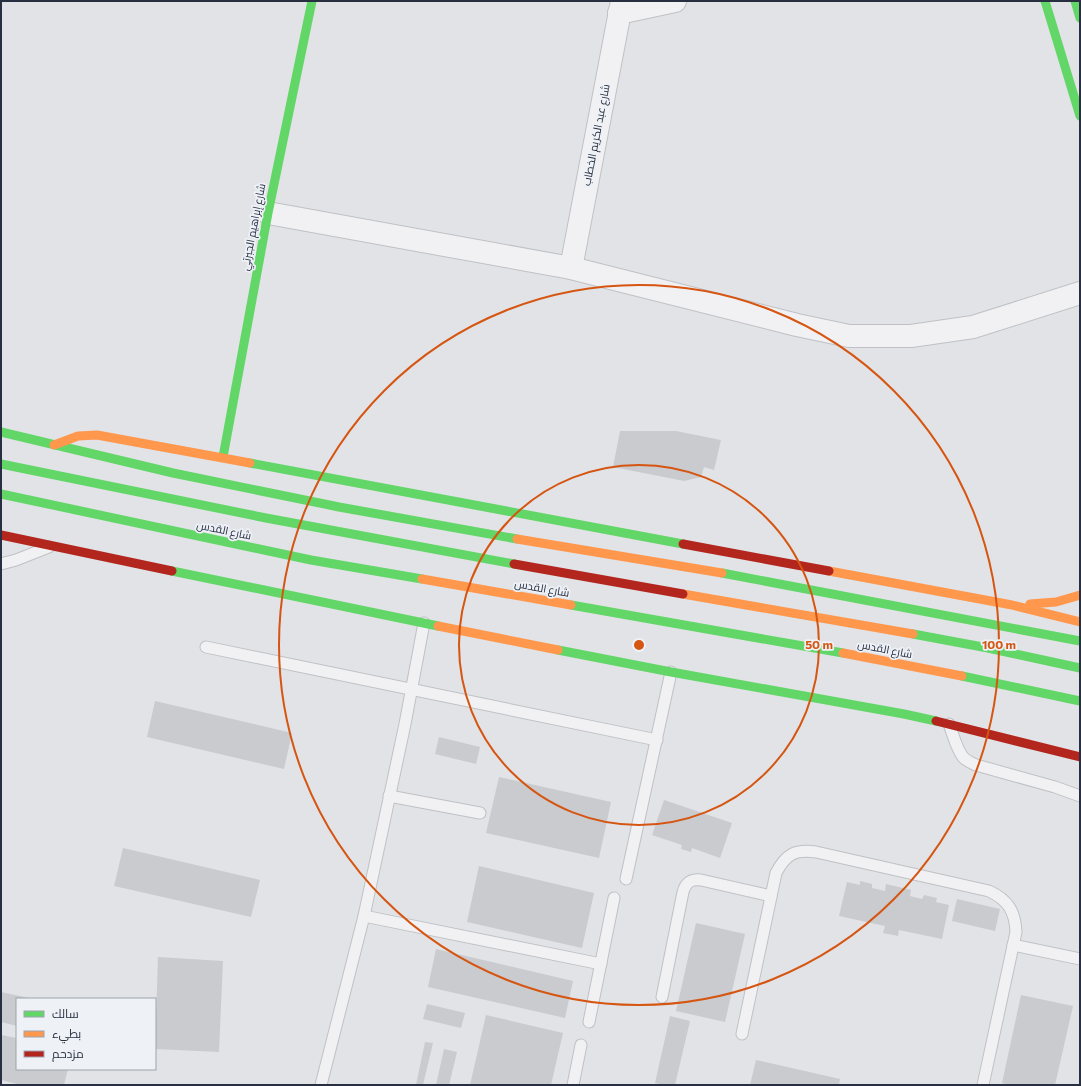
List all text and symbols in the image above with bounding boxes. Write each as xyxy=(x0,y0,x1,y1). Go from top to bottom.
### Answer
street label: شارع عبد الكريم الخطاب xyxy=(579,83,614,187)
street label: شارع إبراهيم الجبرتي xyxy=(238,182,270,272)
street label: شارع القدس xyxy=(195,517,253,544)
street label: شارع القدس xyxy=(513,576,571,601)
text: 50 m xyxy=(805,637,833,651)
street label: شارع القدس xyxy=(856,637,914,662)
text: 100 m xyxy=(982,637,1016,651)
centre of rings xyxy=(632,638,646,652)
legend xyxy=(16,998,156,1070)
text: سالك xyxy=(52,1006,79,1020)
text: بطيء xyxy=(52,1026,81,1044)
text: مزدحم xyxy=(52,1046,84,1062)

